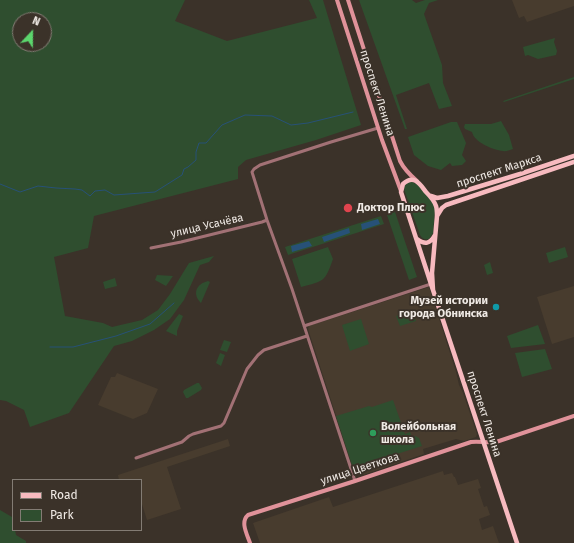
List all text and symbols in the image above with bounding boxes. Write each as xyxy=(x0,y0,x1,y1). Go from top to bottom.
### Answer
north arrow xyxy=(12,12,52,52)
text: N xyxy=(30,14,42,29)
street label: проспект Ленина xyxy=(357,48,397,138)
street label: проспект Маркса xyxy=(455,151,543,191)
place label: Доктор Плюс xyxy=(357,201,425,215)
marker: Доктор Плюс xyxy=(342,202,354,214)
street label: улица Усачёва xyxy=(169,211,245,241)
place label: Музей истории города Обнинска xyxy=(399,294,488,320)
marker: Музей истории города Обнинска xyxy=(491,302,501,312)
street label: проспект Ленина xyxy=(464,369,504,459)
place label: Волейбольная школа xyxy=(381,420,456,446)
marker: Волейбольная школа xyxy=(368,428,378,438)
street label: улица Цветкова xyxy=(319,450,401,488)
legend xyxy=(12,479,142,531)
text: Road xyxy=(50,488,78,502)
text: Park xyxy=(50,508,74,522)

